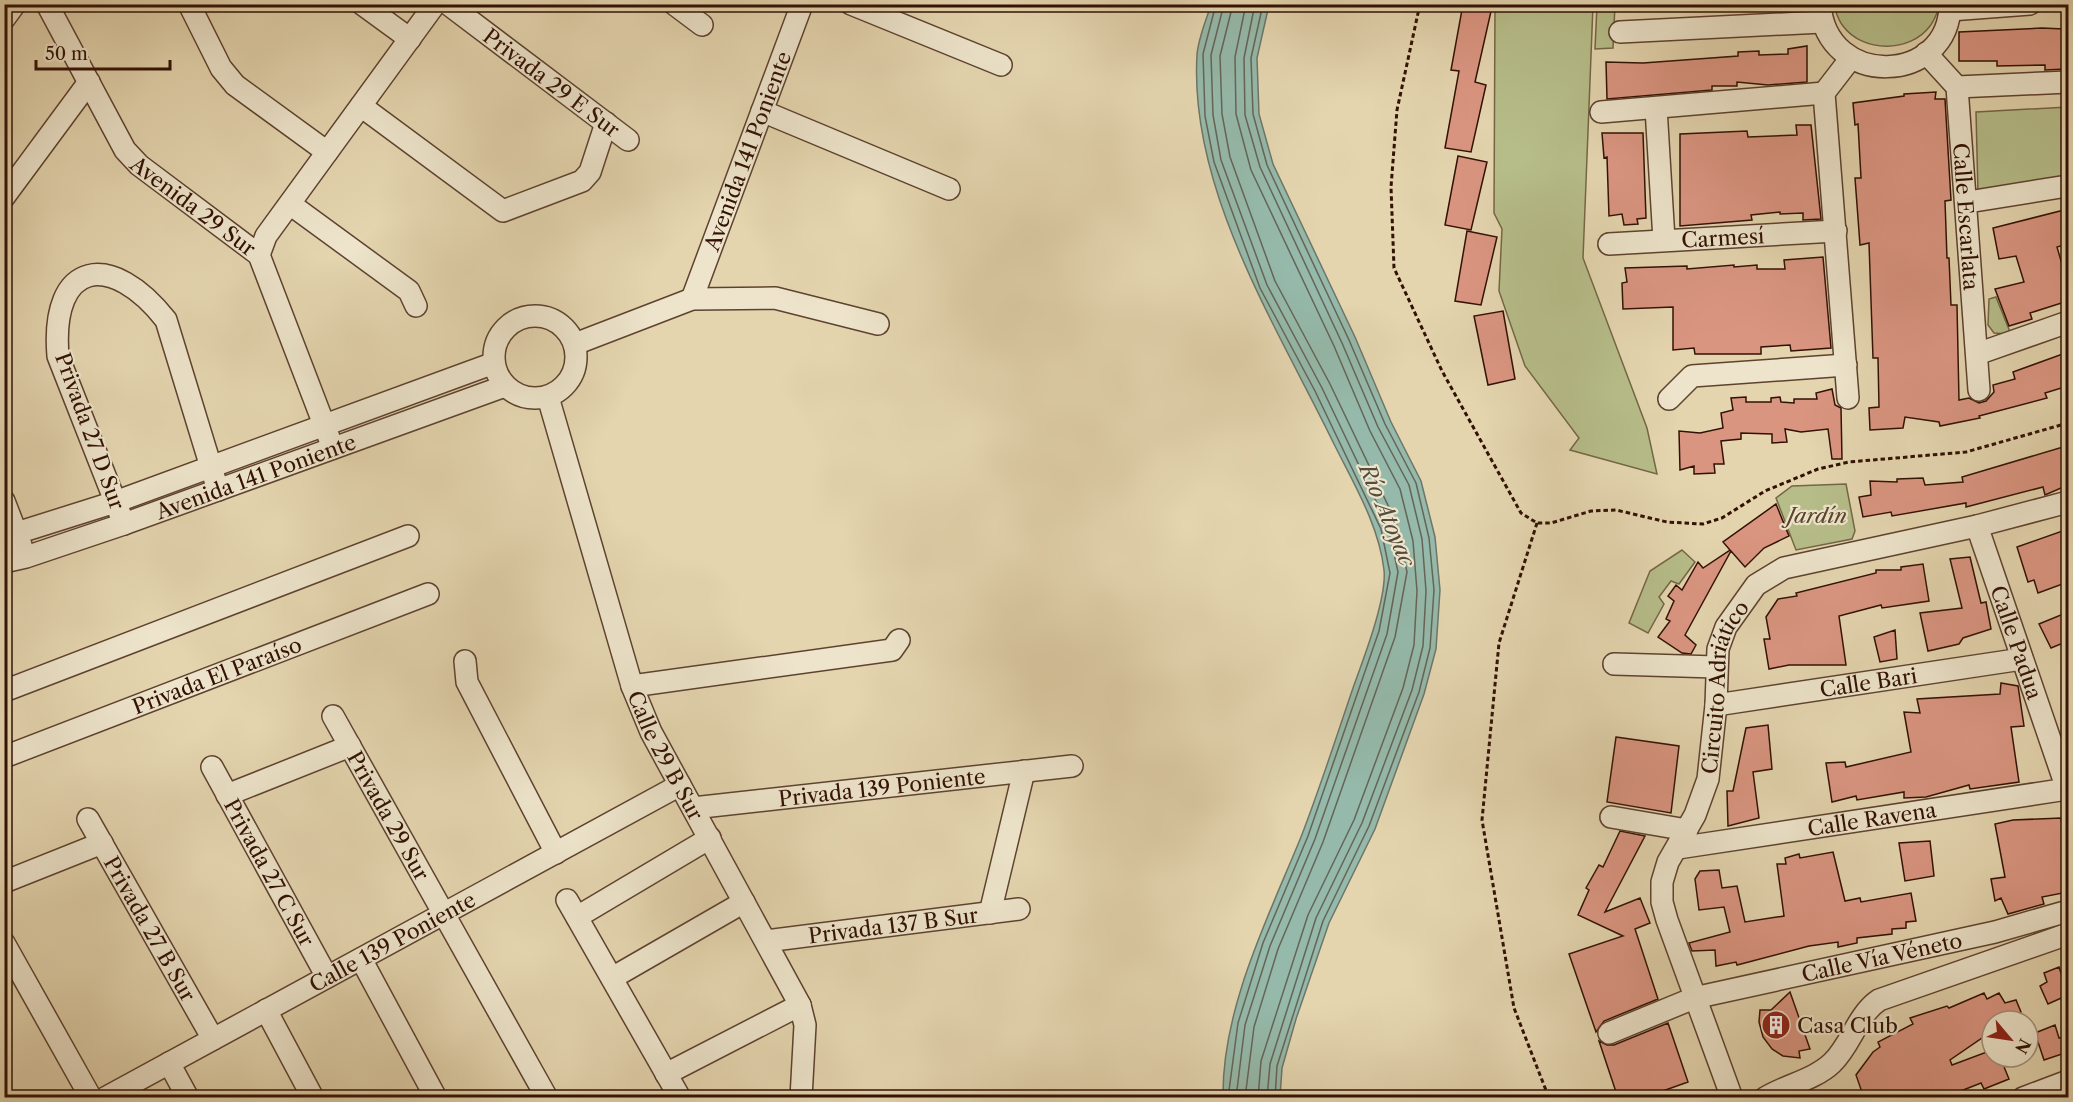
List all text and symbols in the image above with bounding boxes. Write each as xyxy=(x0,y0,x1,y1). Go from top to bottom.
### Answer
street label: Privada 29 E Sur xyxy=(479,23,625,142)
scale bar xyxy=(36,33,170,71)
text: 50 m xyxy=(45,43,88,65)
street label: Avenida 141 Poniente xyxy=(698,48,796,255)
street label: Calle Escarlata xyxy=(1949,142,1984,292)
street label: Avenida 29 Sur xyxy=(125,150,261,261)
street label: Carmesí xyxy=(1681,223,1765,252)
street label: Privada 27 D Sur xyxy=(50,349,130,513)
street label: Avenida 141 Poniente xyxy=(151,429,359,524)
water label: Río Atoyac xyxy=(1352,458,1421,571)
park label: Jardín xyxy=(1781,503,1847,528)
street label: Calle Padua xyxy=(1986,582,2048,703)
street label: Circuito Adriático xyxy=(1696,595,1754,775)
street label: Privada El Paraíso xyxy=(129,631,305,719)
street label: Calle Bari xyxy=(1818,662,1919,702)
street label: Calle 29 B Sur xyxy=(623,687,709,824)
street label: Privada 29 Sur xyxy=(343,746,435,885)
street label: Privada 139 Poniente xyxy=(777,763,987,811)
street label: Privada 27 C Sur xyxy=(219,794,320,950)
street label: Calle Ravena xyxy=(1806,796,1939,841)
street label: Privada 27 B Sur xyxy=(99,852,201,1006)
street label: Calle 139 Poniente xyxy=(305,886,480,997)
street label: Privada 137 B Sur xyxy=(807,902,980,948)
street label: Calle Vía Véneto xyxy=(1799,927,1964,987)
building icon: Casa Club xyxy=(1760,1009,1792,1041)
north arrow xyxy=(1980,1009,2040,1069)
place label: Casa Club xyxy=(1797,1013,1898,1038)
text: N xyxy=(2011,1035,2035,1057)

